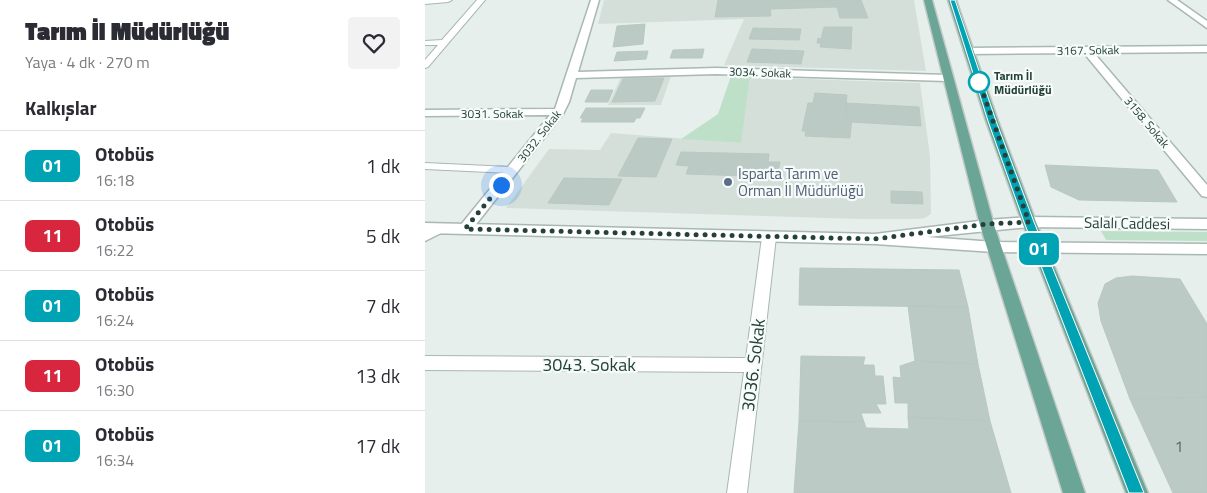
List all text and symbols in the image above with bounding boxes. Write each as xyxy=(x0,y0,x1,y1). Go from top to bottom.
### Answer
text: Tarım İl Müdürlüğü xyxy=(25,13,229,49)
button: heart xyxy=(348,17,400,69)
street label: 3167. Sokak xyxy=(1057,40,1120,60)
text: Yaya · 4 dk · 270 m xyxy=(25,50,150,74)
street label: 3034. Sokak xyxy=(728,61,792,83)
place label: Tarım İl Müdürlüğü xyxy=(994,66,1052,99)
marker: Tarım İl Müdürlüğü xyxy=(968,71,990,93)
street label: 3158. Sokak xyxy=(1120,92,1174,152)
text: Kalkışlar xyxy=(25,93,97,122)
street label: 3031. Sokak xyxy=(461,104,523,123)
street label: 3032. Sokak xyxy=(512,105,566,166)
text: Otobüs xyxy=(95,139,154,168)
text: 1 dk xyxy=(366,151,400,180)
text: 01 xyxy=(42,152,63,179)
place label: Isparta Tarım ve Orman İl Müdürlüğü xyxy=(738,162,864,202)
text: 16:18 xyxy=(95,168,134,192)
your location xyxy=(489,173,514,198)
marker: Isparta Tarım ve Orman İl Müdürlüğü xyxy=(722,176,734,188)
text: Otobüs xyxy=(95,209,154,238)
street label: Salalı Caddesi xyxy=(1084,211,1170,235)
text: 5 dk xyxy=(366,221,400,250)
text: 11 xyxy=(42,222,63,249)
line badge: 01 xyxy=(1017,233,1061,265)
text: 01 xyxy=(1029,235,1049,262)
text: 16:22 xyxy=(95,238,134,262)
text: Otobüs xyxy=(95,279,154,308)
text: 7 dk xyxy=(366,291,400,320)
text: 01 xyxy=(42,292,63,319)
text: 16:24 xyxy=(95,308,134,332)
street label: 3036. Sokak xyxy=(734,317,772,413)
text: Otobüs xyxy=(95,349,154,378)
street label: 3043. Sokak xyxy=(542,351,636,378)
text: 13 dk xyxy=(355,361,400,390)
text: 11 xyxy=(42,362,63,389)
text: 16:30 xyxy=(95,378,134,402)
text: Otobüs xyxy=(95,419,154,448)
text: 17 dk xyxy=(355,431,400,460)
text: 01 xyxy=(42,432,63,459)
house number: 1 xyxy=(1175,435,1183,458)
text: 16:34 xyxy=(95,448,134,472)

